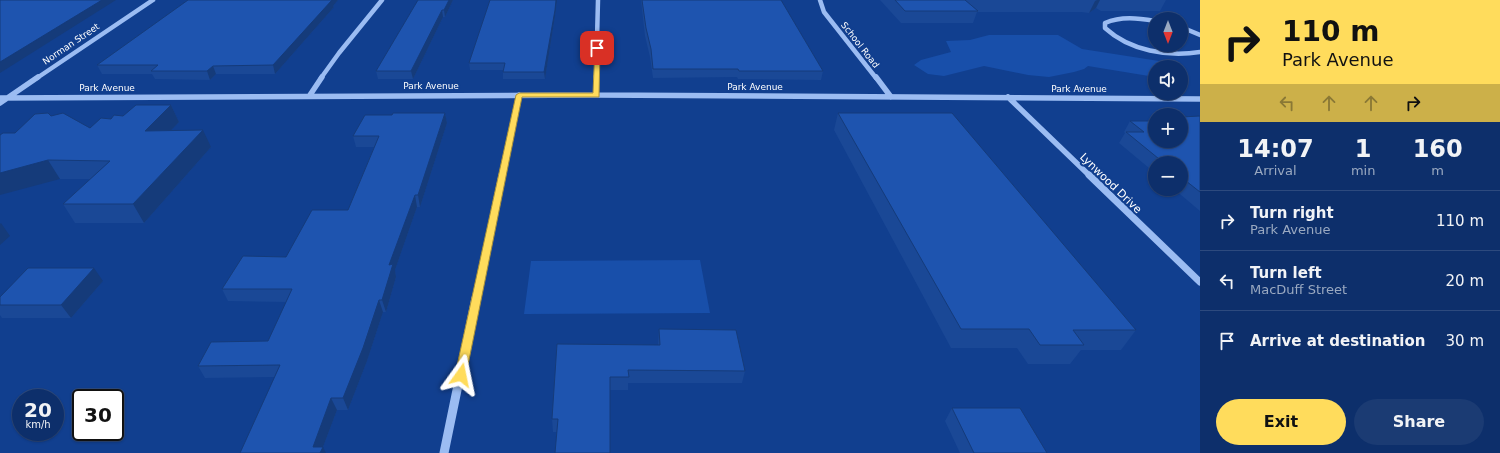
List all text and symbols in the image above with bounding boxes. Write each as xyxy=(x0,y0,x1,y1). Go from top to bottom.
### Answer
north arrow xyxy=(1148,12,1188,52)
map controls xyxy=(1148,12,1188,196)
text: 110 m xyxy=(1282,15,1379,48)
icon: right xyxy=(1216,16,1268,68)
street label: School Road xyxy=(839,20,881,70)
street label: Norman Street xyxy=(41,21,102,67)
pin xyxy=(580,31,614,65)
icon: arrive xyxy=(586,37,608,59)
text: Park Avenue xyxy=(1282,49,1394,70)
button: sound xyxy=(1148,60,1188,100)
street label: Park Avenue xyxy=(403,81,459,91)
street label: Park Avenue xyxy=(727,82,783,92)
street label: Park Avenue xyxy=(79,83,135,93)
street label: Park Avenue xyxy=(1051,84,1107,94)
icon: left xyxy=(1276,92,1298,114)
icon: ahead xyxy=(1318,92,1340,114)
icon: ahead xyxy=(1360,92,1382,114)
icon: right xyxy=(1402,92,1424,114)
button: + xyxy=(1148,108,1188,148)
text: 14:07 xyxy=(1237,135,1314,163)
text: 1 xyxy=(1355,135,1371,163)
text: 160 xyxy=(1413,135,1463,163)
street label: Lynwood Drive xyxy=(1077,151,1144,216)
button: − xyxy=(1148,156,1188,196)
text: Arrival xyxy=(1254,163,1297,178)
text: min xyxy=(1351,163,1375,178)
text: m xyxy=(1431,163,1444,178)
text: Turn right xyxy=(1250,204,1334,222)
icon: right xyxy=(1216,210,1238,232)
text: 110 m xyxy=(1436,212,1484,230)
text: Park Avenue xyxy=(1250,222,1331,237)
text: Turn left xyxy=(1250,264,1322,282)
icon: left xyxy=(1216,270,1238,292)
text: 20 m xyxy=(1446,272,1484,290)
text: MacDuff Street xyxy=(1250,282,1347,297)
icon: arrive xyxy=(1216,330,1238,352)
text: Arrive at destination xyxy=(1250,332,1425,350)
text: 30 m xyxy=(1446,332,1484,350)
position arrow xyxy=(440,354,482,396)
speed limit sign: 30 xyxy=(72,389,124,441)
text: 20 xyxy=(24,398,52,422)
button: Exit xyxy=(1216,399,1346,445)
button: Share xyxy=(1354,399,1484,445)
text: km/h xyxy=(25,419,51,430)

